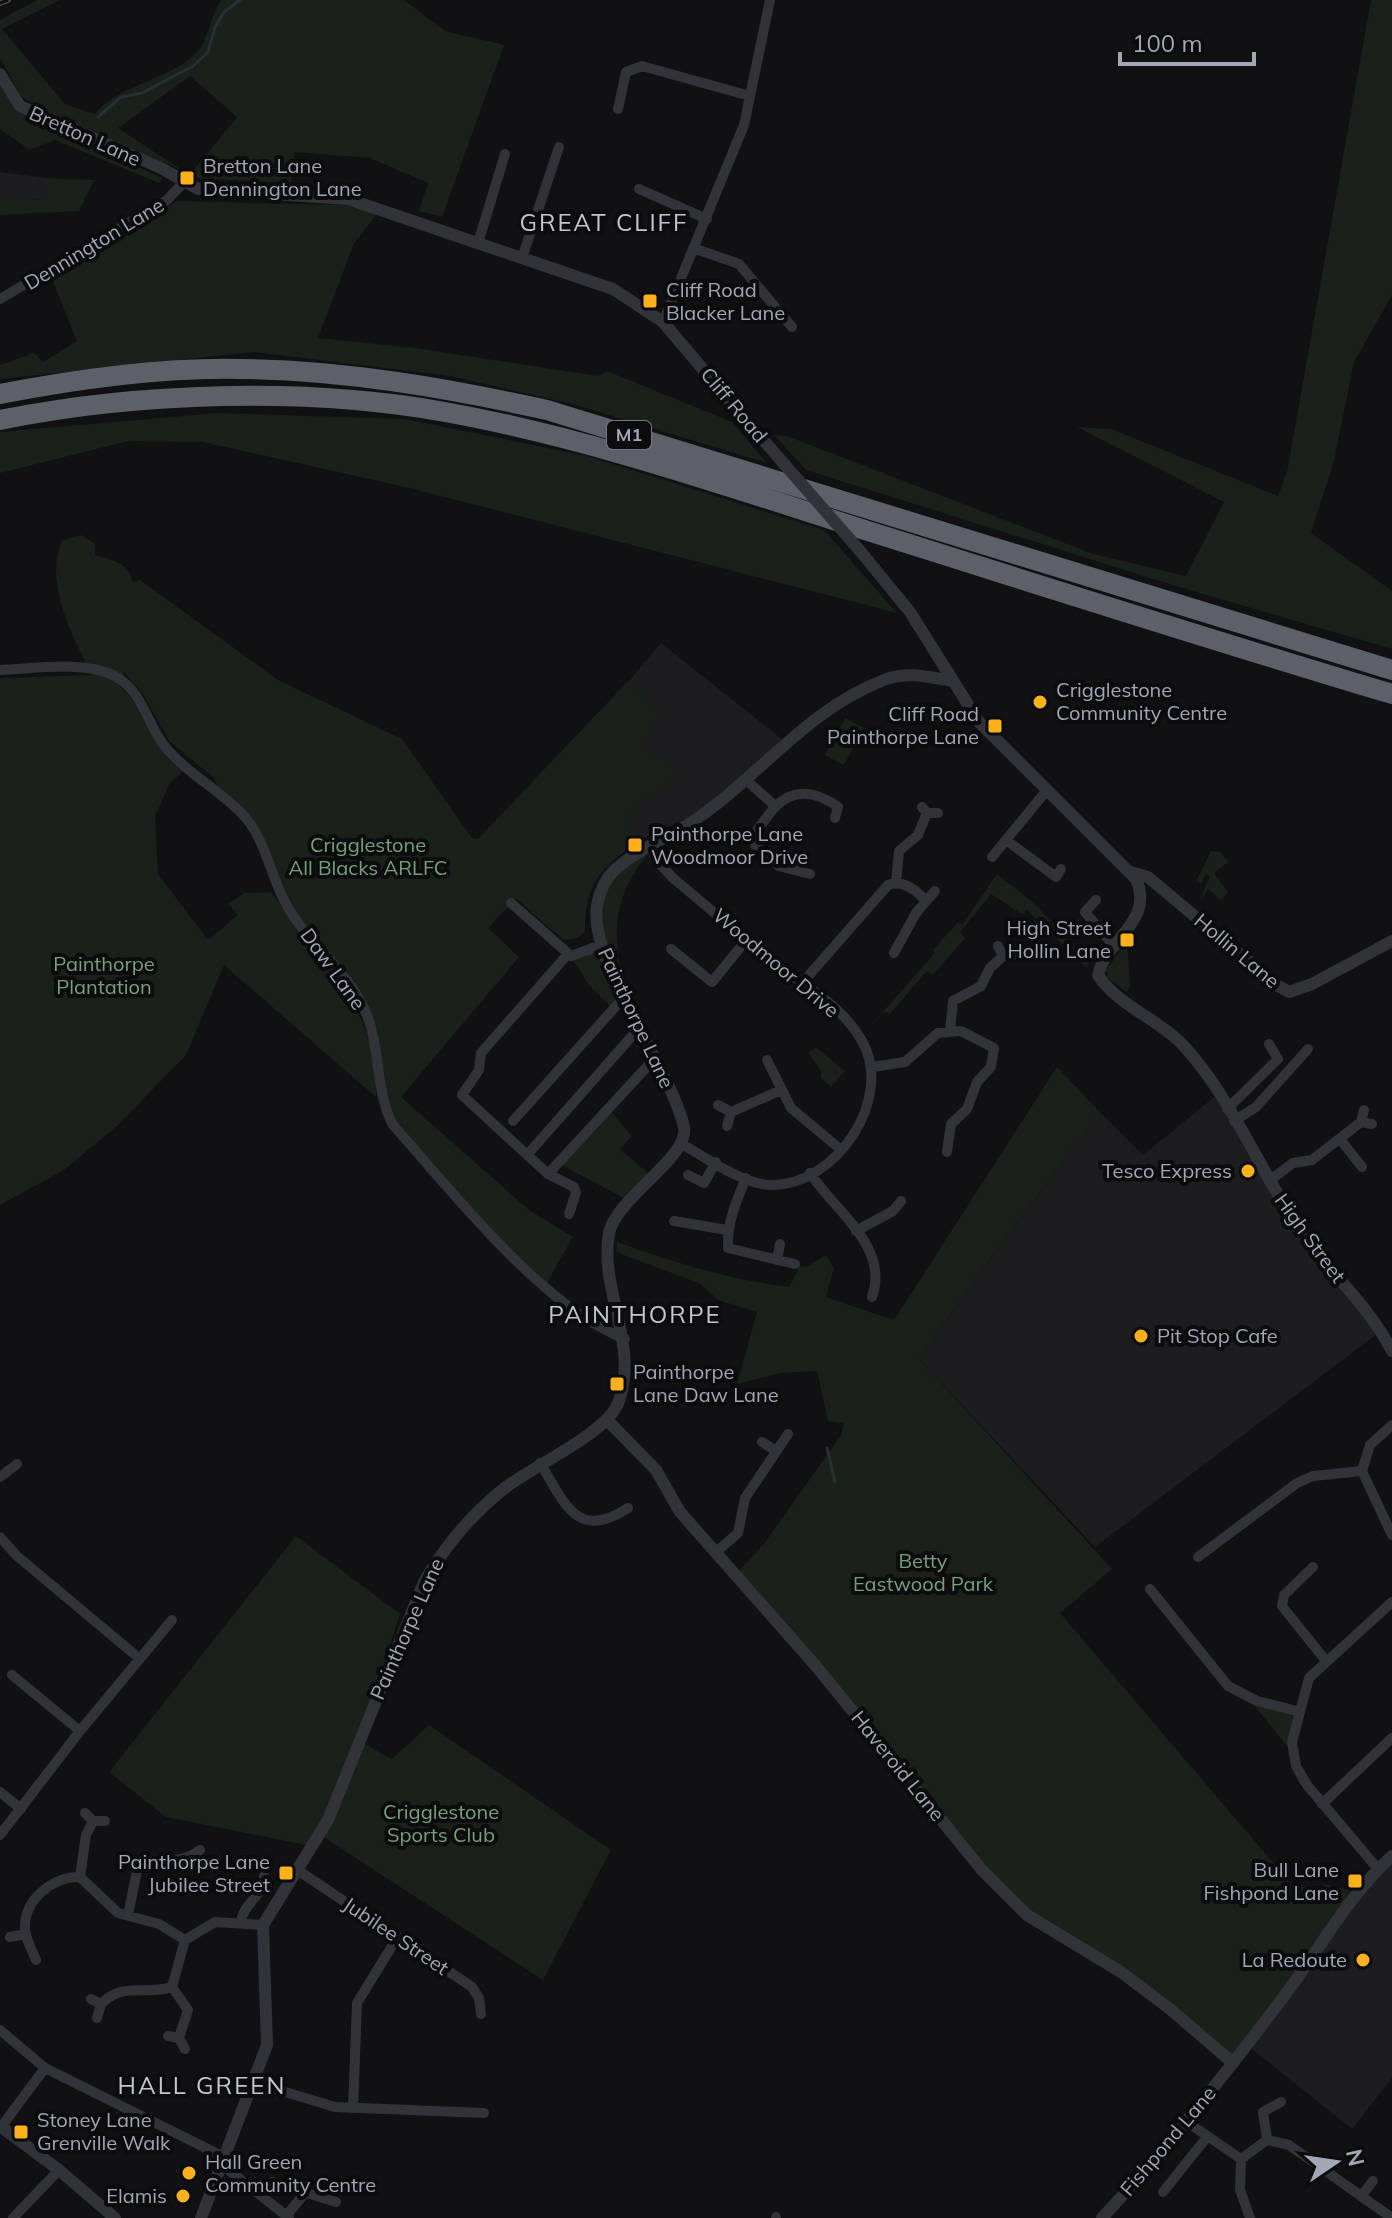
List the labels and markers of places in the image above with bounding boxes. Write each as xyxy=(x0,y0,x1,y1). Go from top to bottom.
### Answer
place label: Bretton Lane Dennington Lane xyxy=(203,153,362,201)
marker: Bretton Lane Dennington Lane xyxy=(178,169,196,187)
place label: Cliff Road Blacker Lane xyxy=(666,277,785,325)
marker: Cliff Road Blacker Lane xyxy=(641,292,659,310)
place label: Crigglestone Community Centre xyxy=(1056,677,1227,725)
marker: Crigglestone Community Centre xyxy=(1031,693,1049,711)
place label: Cliff Road Painthorpe Lane xyxy=(827,701,979,749)
marker: Cliff Road Painthorpe Lane xyxy=(986,717,1004,735)
place label: Painthorpe Lane Woodmoor Drive xyxy=(651,821,808,869)
marker: Painthorpe Lane Woodmoor Drive xyxy=(626,836,644,854)
place label: High Street Hollin Lane xyxy=(1007,915,1111,963)
marker: High Street Hollin Lane xyxy=(1118,931,1136,949)
place label: Tesco Express xyxy=(1102,1158,1232,1183)
marker: Tesco Express xyxy=(1239,1162,1257,1180)
place label: Pit Stop Cafe xyxy=(1157,1323,1278,1348)
marker: Pit Stop Cafe xyxy=(1132,1327,1150,1345)
place label: Painthorpe Lane Daw Lane xyxy=(633,1359,779,1407)
marker: Painthorpe Lane Daw Lane xyxy=(608,1375,626,1393)
place label: Painthorpe Lane Jubilee Street xyxy=(118,1849,270,1897)
place label: Bull Lane Fishpond Lane xyxy=(1204,1857,1339,1905)
marker: Painthorpe Lane Jubilee Street xyxy=(277,1864,295,1882)
marker: Bull Lane Fishpond Lane xyxy=(1346,1872,1364,1890)
place label: La Redoute xyxy=(1242,1947,1347,1972)
marker: La Redoute xyxy=(1354,1951,1372,1969)
place label: Stoney Lane Grenville Walk xyxy=(37,2107,171,2155)
marker: Stoney Lane Grenville Walk xyxy=(12,2123,30,2141)
place label: Hall Green Community Centre xyxy=(205,2149,376,2197)
marker: Hall Green Community Centre xyxy=(180,2164,198,2182)
place label: Elamis xyxy=(106,2183,167,2208)
marker: Elamis xyxy=(174,2187,192,2205)

